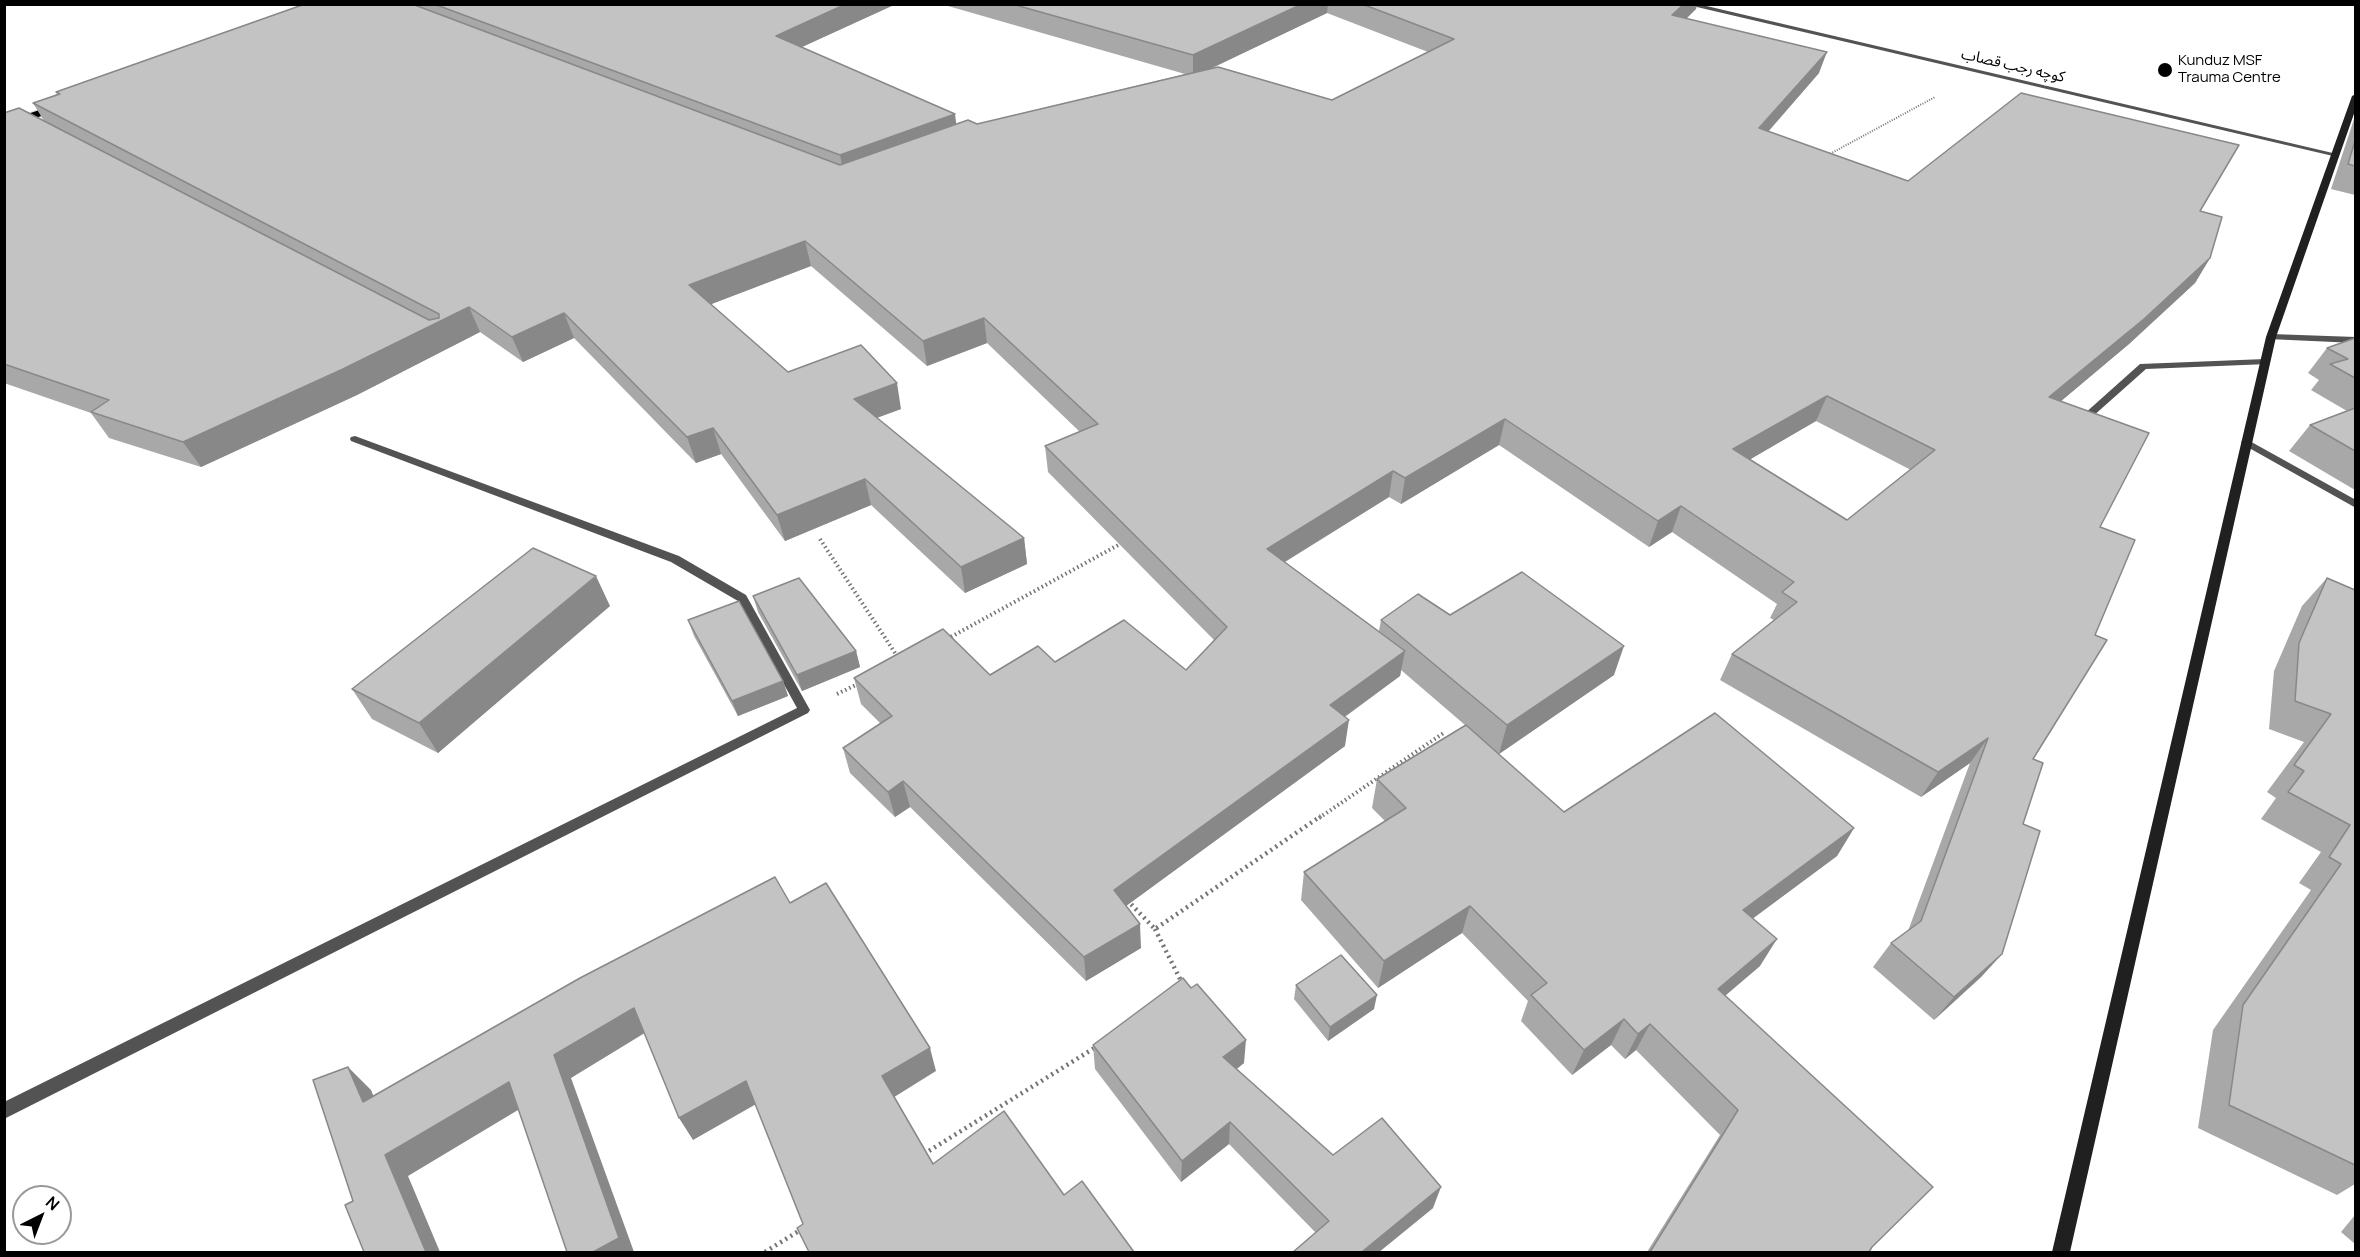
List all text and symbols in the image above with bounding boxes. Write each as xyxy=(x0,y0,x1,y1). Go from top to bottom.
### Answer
street label: کوچه رجب قصاب xyxy=(1959,45,2067,87)
place label: Kunduz MSF Trauma Centre xyxy=(2178,52,2281,87)
marker: Kunduz MSF Trauma Centre xyxy=(2156,61,2174,79)
north arrow xyxy=(12,1185,72,1245)
text: N xyxy=(41,1191,64,1215)

